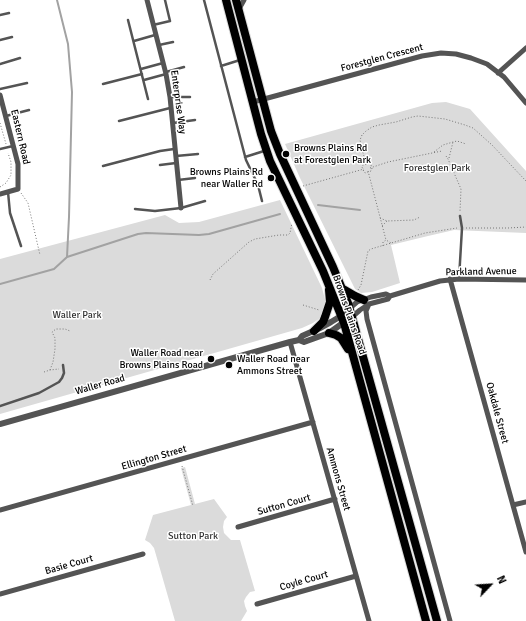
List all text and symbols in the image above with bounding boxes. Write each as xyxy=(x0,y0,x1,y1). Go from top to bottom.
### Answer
street label: Forestglen Crescent xyxy=(340,41,424,75)
street label: Enterprise Way xyxy=(168,69,188,135)
street label: Eastern Road xyxy=(8,108,32,166)
place label: Browns Plains Rd at Forestglen Park xyxy=(294,142,371,166)
marker: Browns Plains Rd at Forestglen Park xyxy=(281,149,291,159)
park label: Forestglen Park xyxy=(404,162,470,174)
place label: Browns Plains Rd near Waller Rd xyxy=(190,166,263,190)
marker: Browns Plains Rd near Waller Rd xyxy=(266,173,276,183)
street label: Parkland Avenue xyxy=(445,265,517,279)
street label: Browns Plains Road xyxy=(330,274,368,356)
park label: Waller Park xyxy=(53,309,101,321)
place label: Waller Road near Browns Plains Road xyxy=(119,347,203,370)
place label: Waller Road near Ammons Street xyxy=(237,353,310,376)
marker: Waller Road near Browns Plains Road xyxy=(206,354,216,364)
marker: Waller Road near Ammons Street xyxy=(224,360,234,370)
street label: Waller Road xyxy=(74,372,126,398)
street label: Oakdale Street xyxy=(483,381,511,445)
street label: Ellington Street xyxy=(120,443,188,473)
street label: Ammons Street xyxy=(323,446,353,512)
street label: Sutton Court xyxy=(256,492,312,518)
park label: Sutton Park xyxy=(168,530,218,542)
street label: Basie Court xyxy=(44,552,94,578)
north arrow xyxy=(470,565,510,605)
street label: Coyle Court xyxy=(278,568,330,594)
text: N xyxy=(494,574,509,586)

